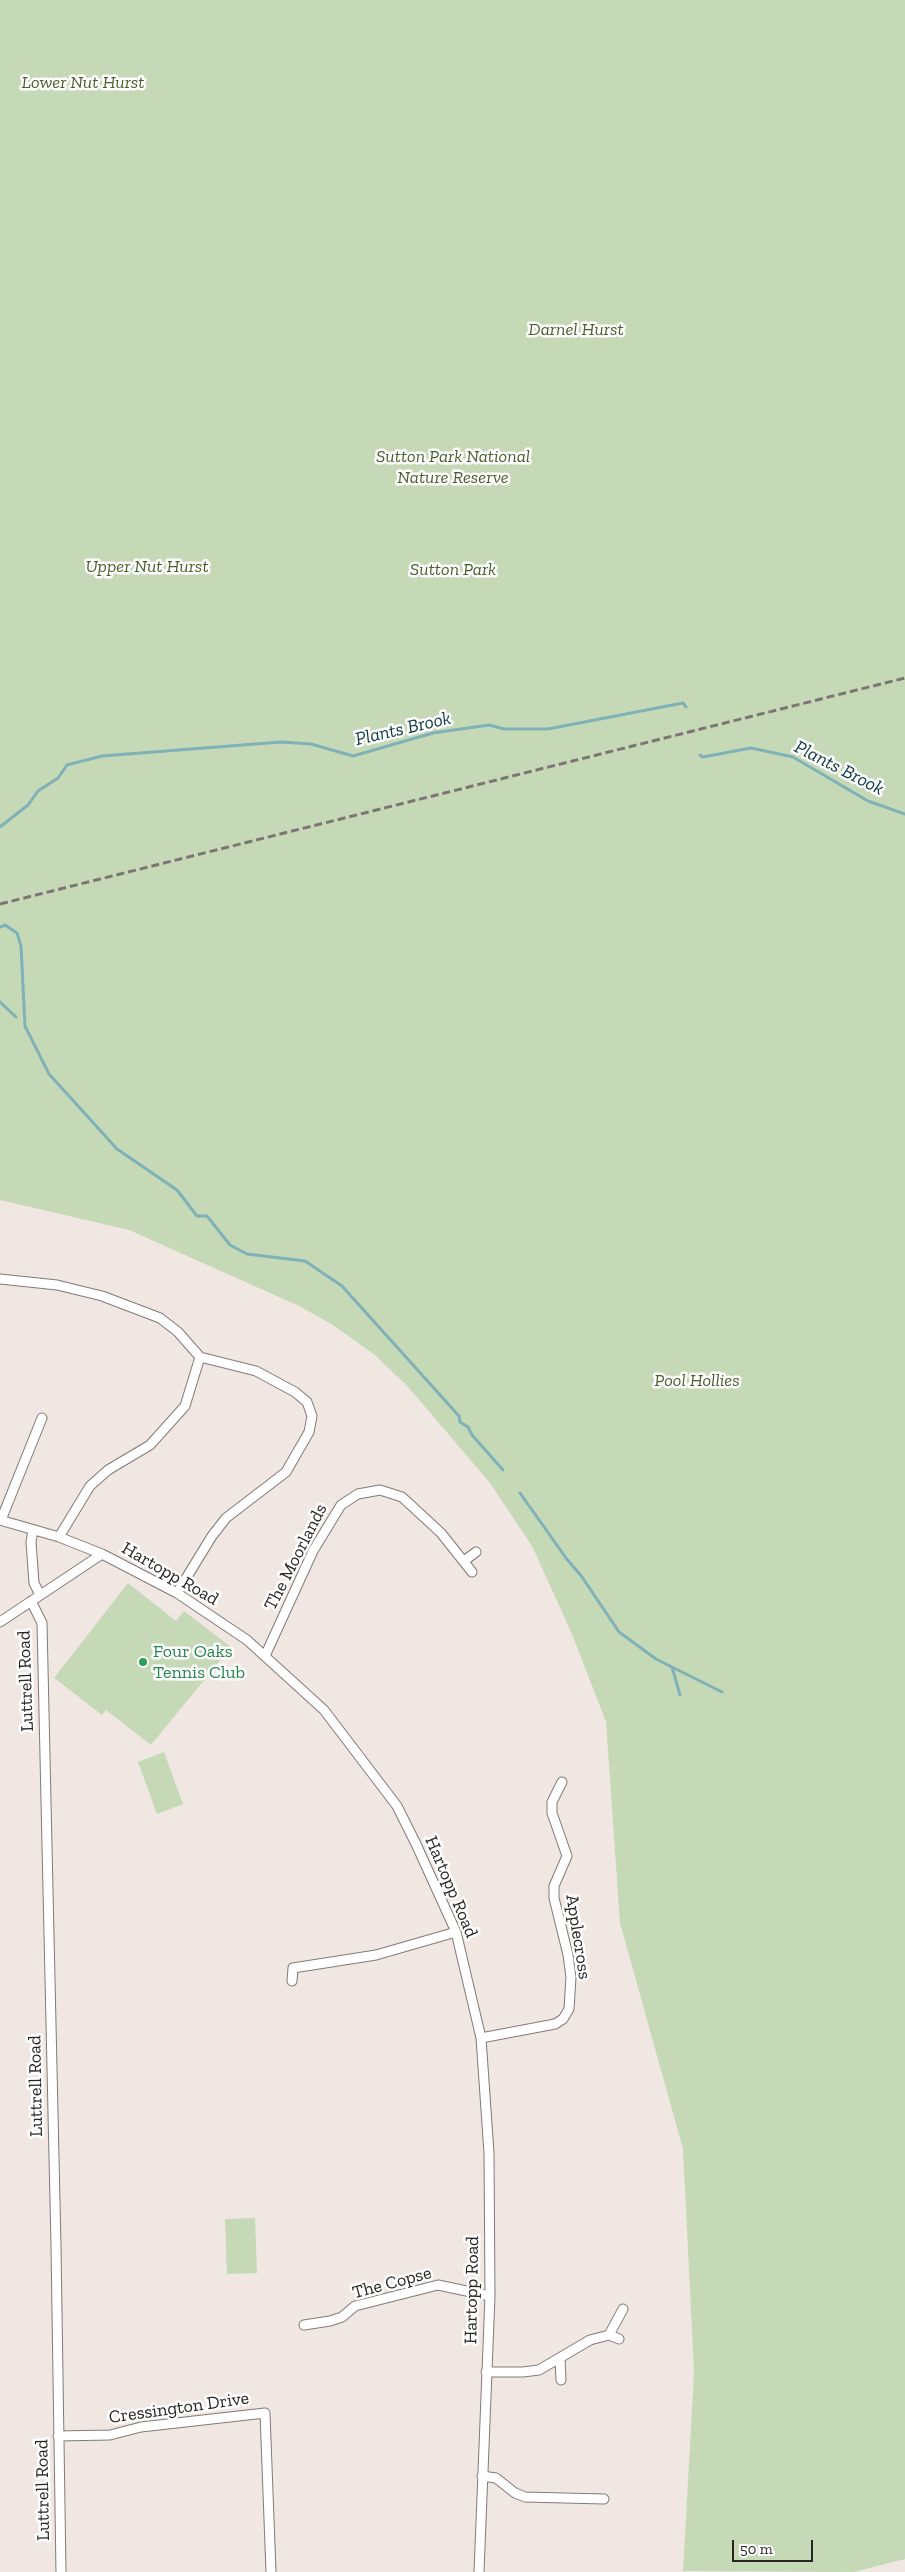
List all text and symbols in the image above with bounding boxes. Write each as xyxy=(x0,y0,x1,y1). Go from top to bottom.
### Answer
park label: Lower Nut Hurst xyxy=(21,72,145,94)
park label: Darnel Hurst xyxy=(528,319,624,341)
park label: Sutton Park National Nature Reserve xyxy=(376,446,530,488)
park label: Upper Nut Hurst xyxy=(85,556,209,578)
park label: Sutton Park xyxy=(410,559,496,581)
water label: Plants Brook xyxy=(353,707,453,751)
water label: Plants Brook xyxy=(790,736,888,800)
park label: Pool Hollies xyxy=(654,1370,740,1392)
street label: The Moorlands xyxy=(260,1500,332,1614)
street label: Hartopp Road xyxy=(118,1538,222,1610)
street label: Luttrell Road xyxy=(13,1630,39,1732)
place label: Four Oaks Tennis Club xyxy=(153,1641,245,1684)
marker: Four Oaks Tennis Club xyxy=(137,1656,149,1668)
street label: Hartopp Road xyxy=(420,1833,482,1941)
street label: Applecross xyxy=(561,1893,595,1981)
street label: Luttrell Road xyxy=(24,2035,48,2137)
street label: Hartopp Road xyxy=(460,2236,484,2344)
street label: The Copse xyxy=(350,2262,434,2304)
street label: Cressington Drive xyxy=(108,2387,250,2429)
street label: Luttrell Road xyxy=(31,2439,55,2541)
scale bar xyxy=(735,2530,816,2562)
text: 50 m xyxy=(740,2540,773,2558)

